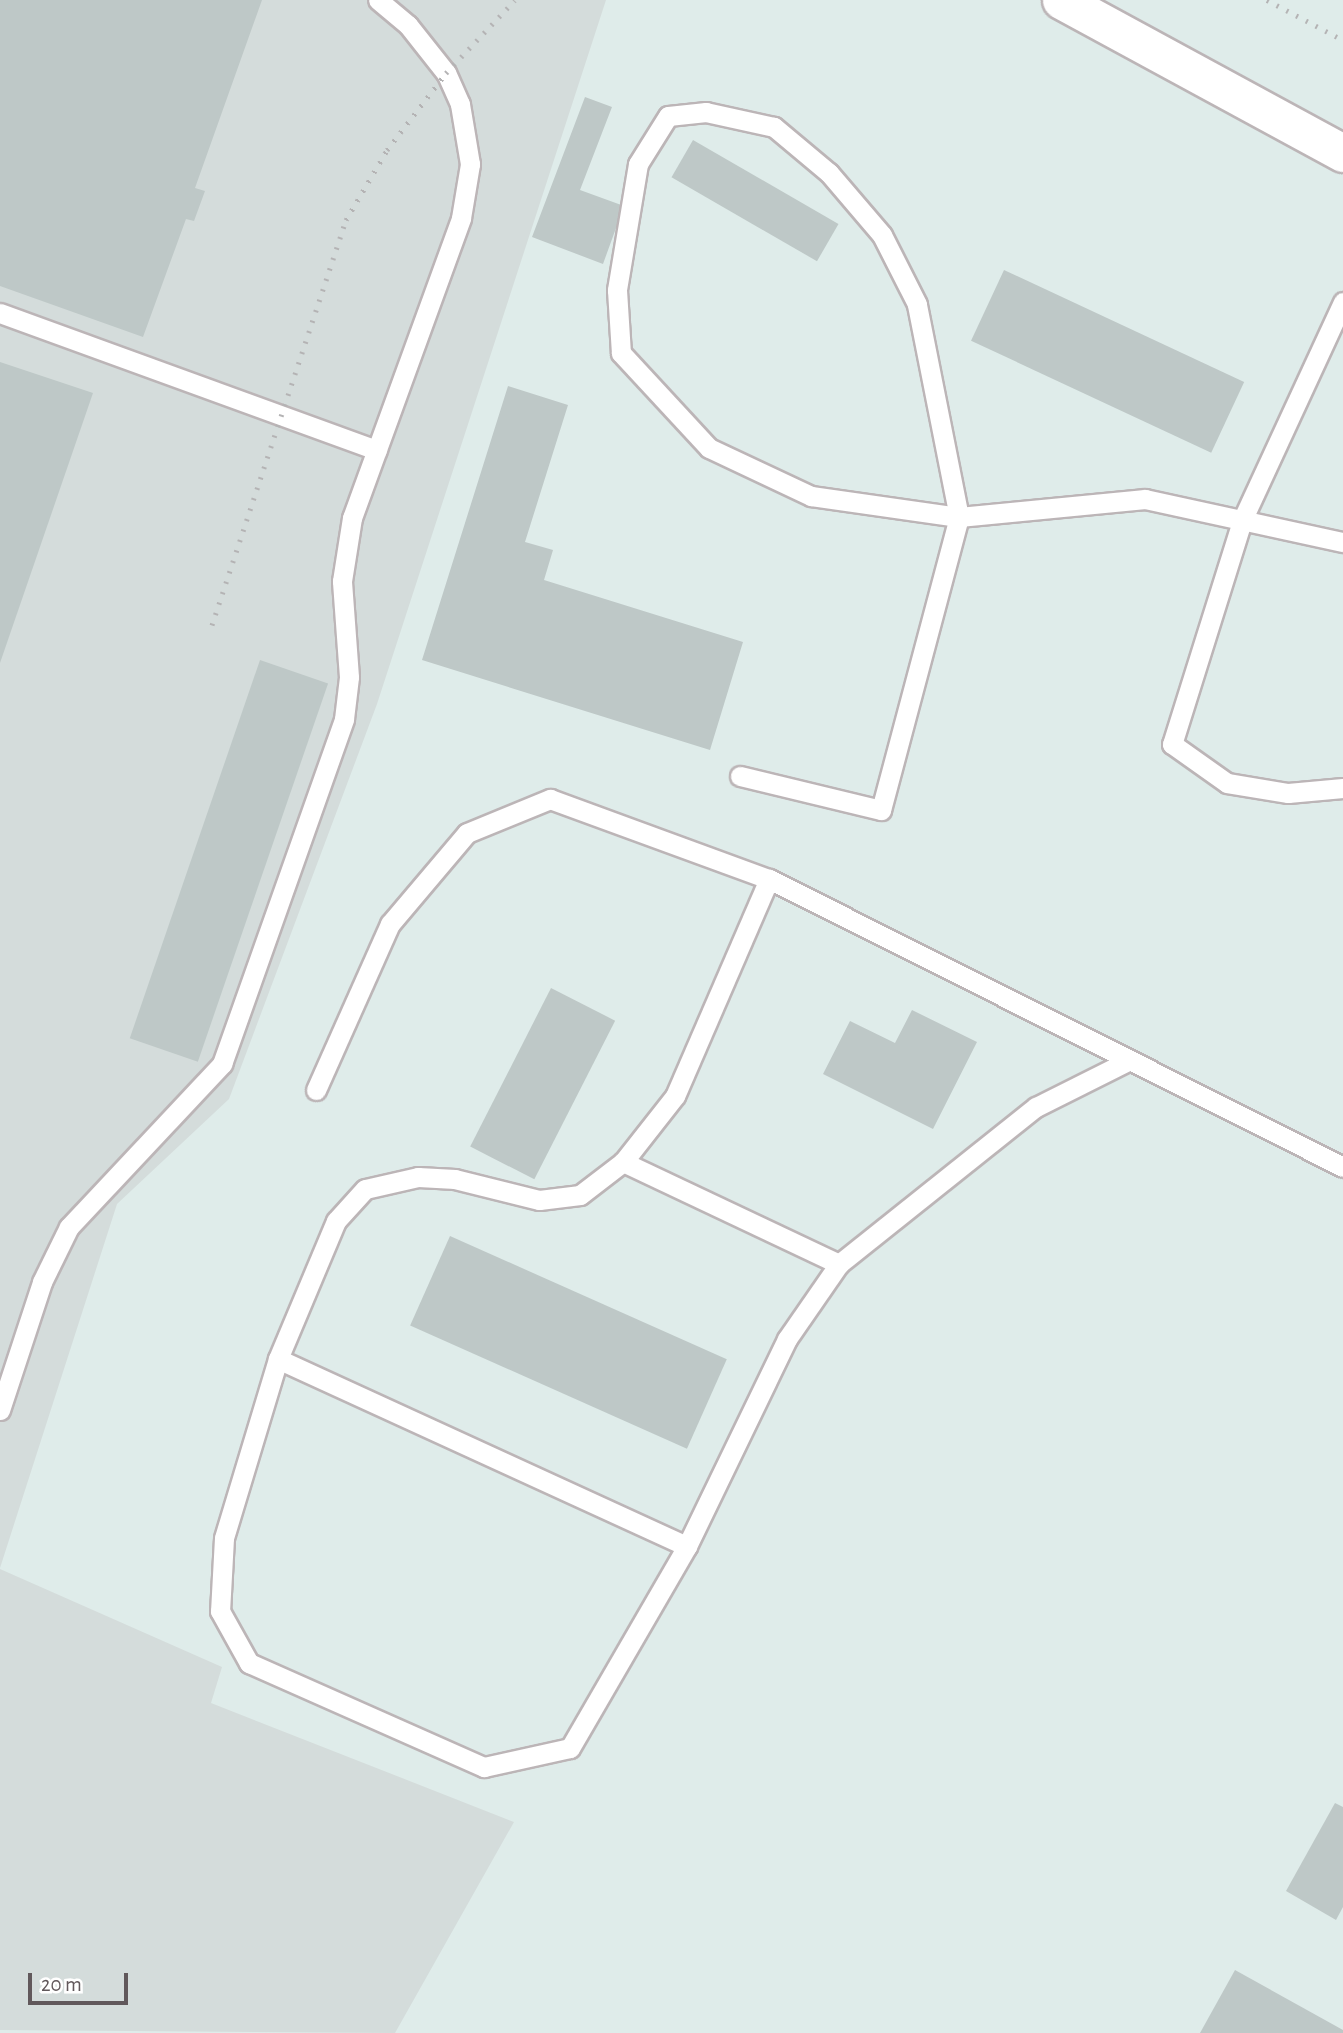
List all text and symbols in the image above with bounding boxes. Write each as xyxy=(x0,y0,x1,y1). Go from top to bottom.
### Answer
scale bar xyxy=(32,1960,131,2004)
text: 20 m xyxy=(41,1974,82,1995)

